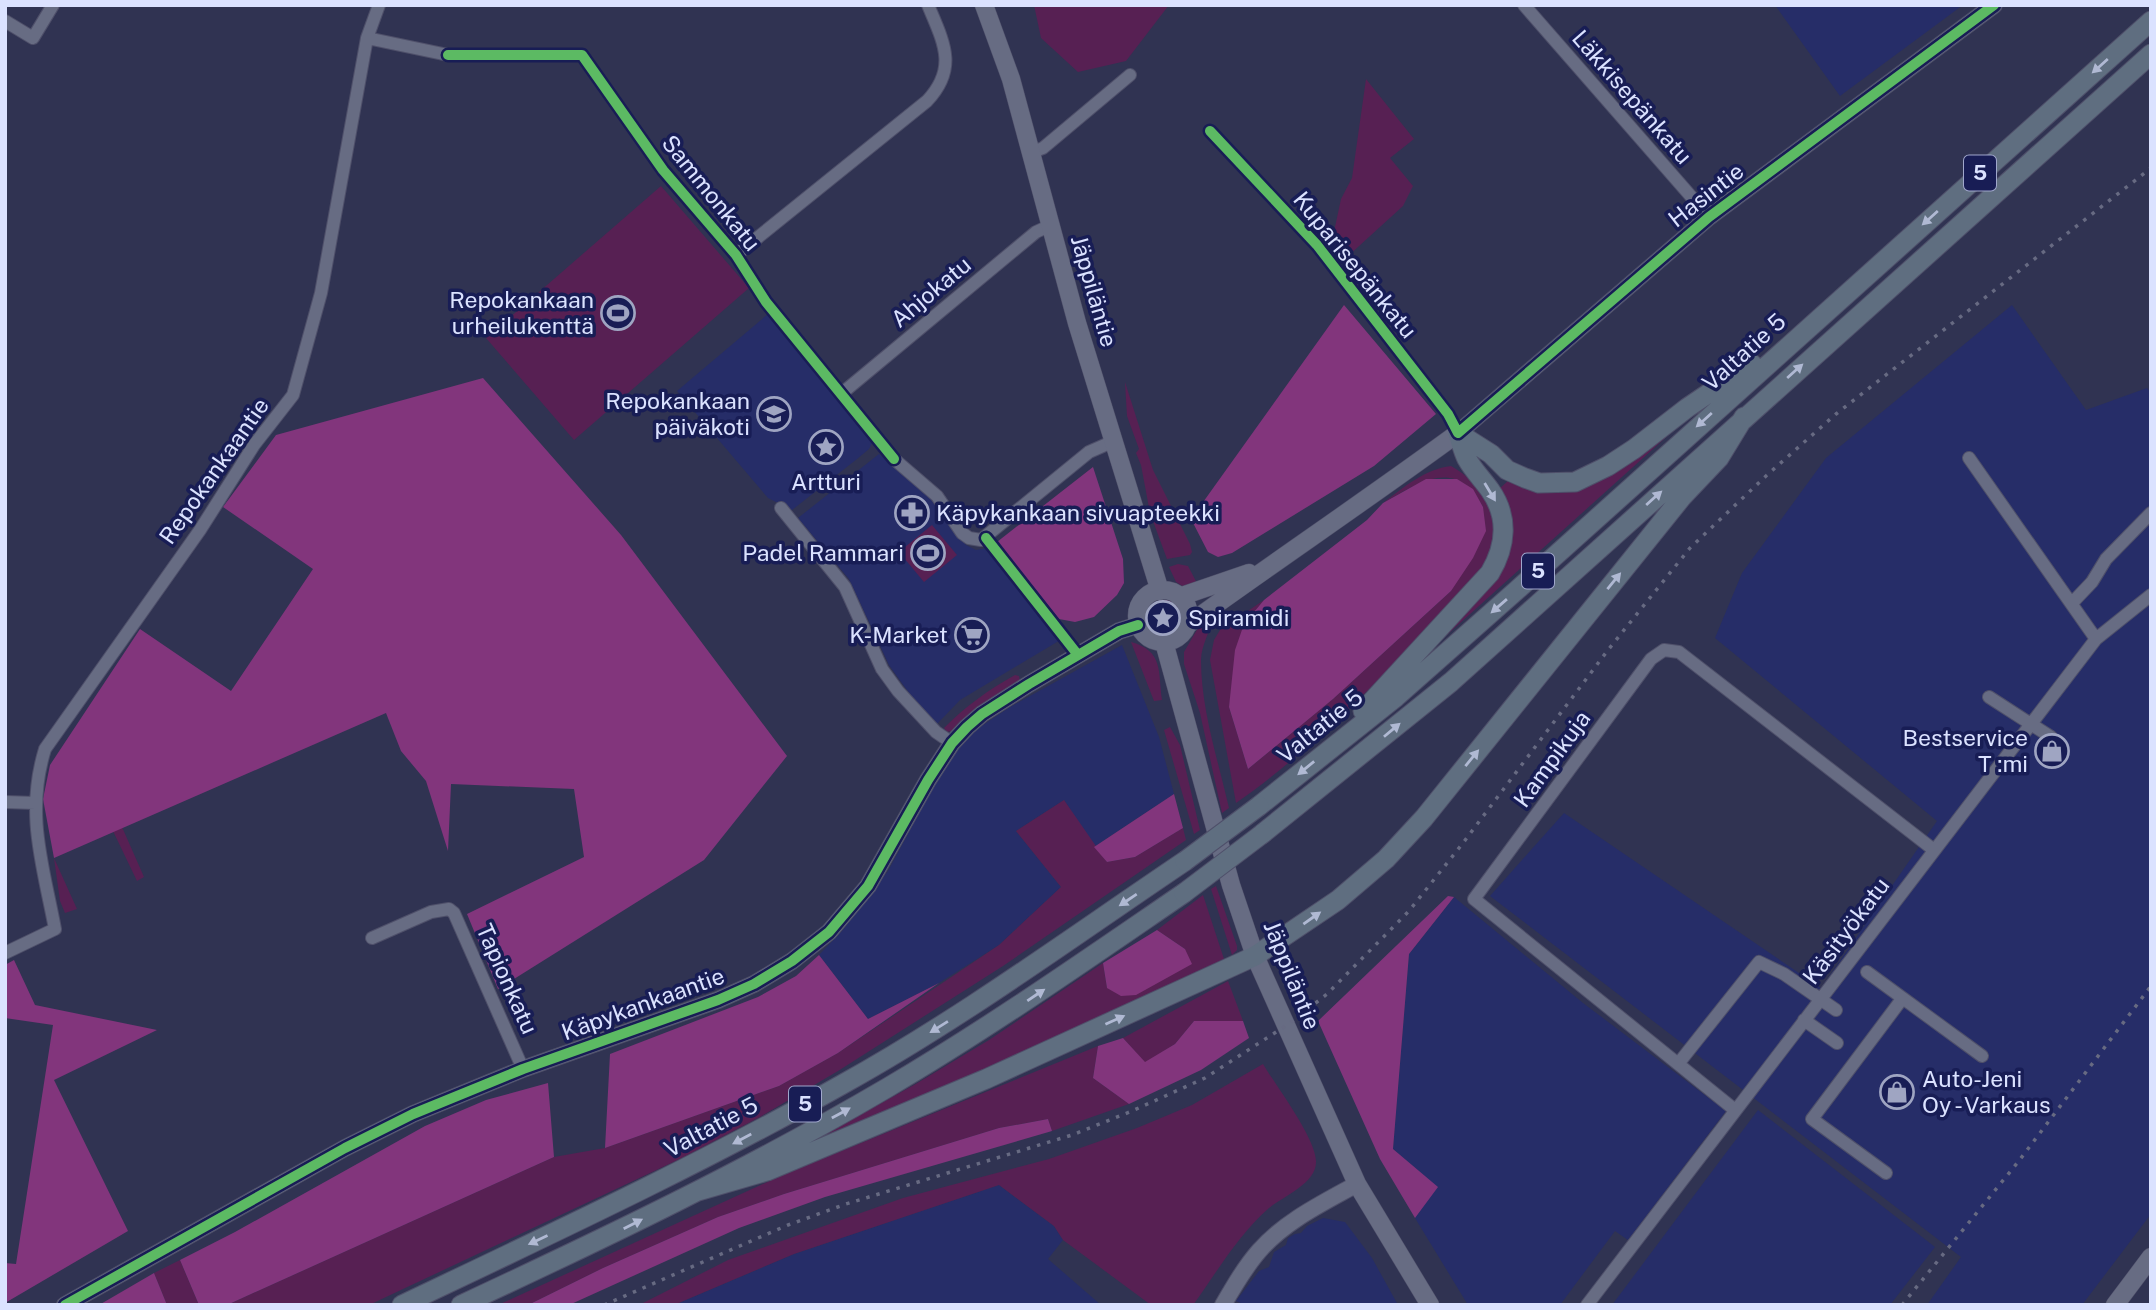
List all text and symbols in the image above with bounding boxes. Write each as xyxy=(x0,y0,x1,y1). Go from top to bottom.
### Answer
street label: Läkkisepänkatu xyxy=(1567,24,1698,169)
one-way arrow xyxy=(2091,58,2109,74)
street label: Sammonkatu xyxy=(656,129,766,256)
road number: 5 xyxy=(1964,156,1996,190)
street label: Hasintie xyxy=(1663,157,1749,232)
street label: Kuparisepänkatu xyxy=(1288,186,1423,343)
one-way arrow xyxy=(1922,209,1939,225)
street label: Jäppiläntie xyxy=(1066,232,1123,350)
street label: Ahjokatu xyxy=(885,251,976,333)
place label: Repokankaan urheilukenttä xyxy=(449,286,594,339)
sports icon: Repokankaan urheilukenttä xyxy=(599,294,637,332)
street label: Valtatie 5 xyxy=(1697,307,1791,396)
one-way arrow xyxy=(1786,363,1804,379)
place label: Repokankaan päiväkoti xyxy=(605,387,750,440)
street label: Repokankaantie xyxy=(153,393,274,549)
school or university icon: Repokankaan päiväkoti xyxy=(755,395,793,433)
one-way arrow xyxy=(1696,412,1713,428)
place icon: Artturi xyxy=(807,428,845,466)
place label: Artturi xyxy=(791,468,861,495)
one-way arrow xyxy=(1484,483,1497,502)
one-way arrow xyxy=(1645,491,1662,507)
pharmacy icon: Käpykankaan sivuapteekki xyxy=(893,494,931,532)
place label: Käpykankaan sivuapteekki xyxy=(936,499,1220,526)
sports icon: Padel Rammari xyxy=(909,534,947,572)
place label: Padel Rammari xyxy=(742,539,904,566)
road number: 5 xyxy=(1522,554,1554,588)
one-way arrow xyxy=(1607,572,1622,590)
one-way arrow xyxy=(1491,598,1508,613)
place icon: Spiramidi xyxy=(1144,599,1182,637)
place label: Spiramidi xyxy=(1188,604,1289,631)
supermarket icon: K-Market xyxy=(953,616,991,654)
place label: K-Market xyxy=(849,621,948,648)
street label: Valtatie 5 xyxy=(1271,683,1368,768)
street label: Kampikuja xyxy=(1508,705,1596,812)
one-way arrow xyxy=(1384,723,1401,738)
place label: Bestservice T :mi xyxy=(1903,724,2028,777)
shop icon: Bestservice T :mi xyxy=(2033,732,2071,770)
one-way arrow xyxy=(1464,750,1479,767)
one-way arrow xyxy=(1298,760,1315,775)
street label: Käsityökatu xyxy=(1797,872,1894,989)
one-way arrow xyxy=(1118,893,1138,906)
one-way arrow xyxy=(1303,912,1321,926)
street label: Jäppiläntie xyxy=(1258,916,1327,1033)
street label: Tapionkatu xyxy=(471,920,544,1038)
street label: Käpykankaantie xyxy=(558,962,728,1045)
one-way arrow xyxy=(1027,988,1045,1002)
one-way arrow xyxy=(1105,1014,1126,1025)
one-way arrow xyxy=(930,1020,949,1033)
place label: Auto-Jeni Oy - Varkaus xyxy=(1922,1065,2051,1118)
shop icon: Auto-Jeni Oy - Varkaus xyxy=(1878,1073,1916,1111)
road number: 5 xyxy=(789,1086,821,1122)
street label: Valtatie 5 xyxy=(659,1091,762,1162)
one-way arrow xyxy=(832,1107,851,1119)
one-way arrow xyxy=(732,1133,751,1145)
one-way arrow xyxy=(623,1218,643,1229)
one-way arrow xyxy=(528,1235,548,1246)

